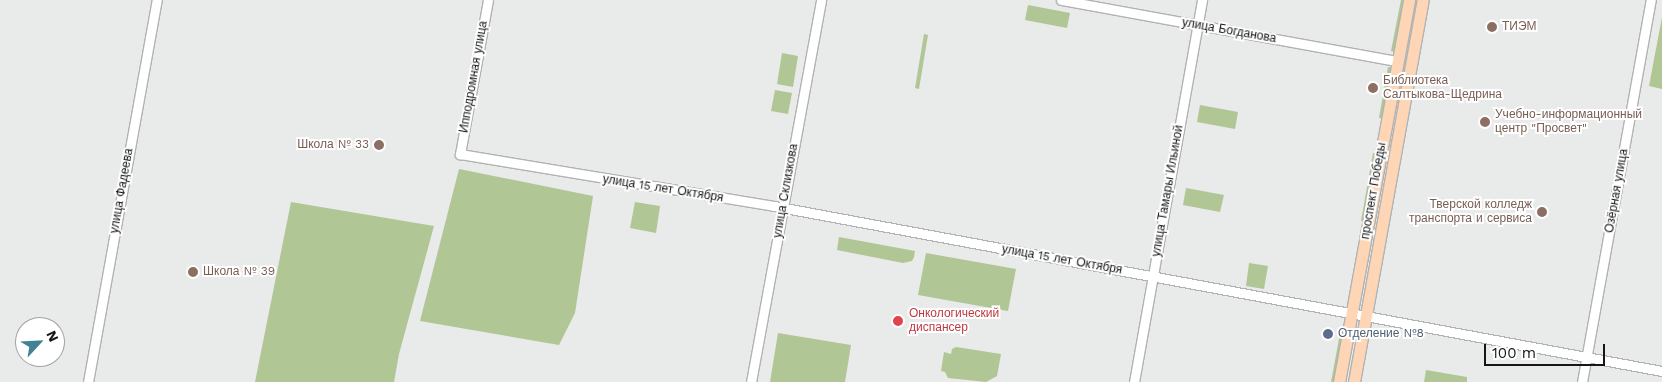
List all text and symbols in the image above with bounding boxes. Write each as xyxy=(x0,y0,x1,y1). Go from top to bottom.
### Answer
street label: улица Богданова xyxy=(1181,16,1277,46)
street label: Ипподромная улица xyxy=(457,20,491,134)
place label: ТИЭМ xyxy=(1502,20,1537,34)
marker: ТИЭМ xyxy=(1486,21,1498,33)
place label: Библиотека Салтыкова-Щедрина xyxy=(1383,74,1502,102)
marker: Библиотека Салтыкова-Щедрина xyxy=(1367,82,1379,94)
place label: Учебно-информационный центр "Просвет" xyxy=(1495,108,1642,136)
marker: Учебно-информационный центр "Просвет" xyxy=(1479,116,1491,128)
street label: улица Тамары Ильиной xyxy=(1149,124,1187,258)
place label: Школа № 33 xyxy=(297,138,369,152)
marker: Школа № 33 xyxy=(373,139,385,151)
street label: проспект Победы xyxy=(1358,141,1390,241)
street label: улица Склизкова xyxy=(771,143,801,239)
street label: улица Фадеева xyxy=(107,147,137,235)
street label: Озёрная улица xyxy=(1603,148,1631,234)
street label: улица 15 лет Октября xyxy=(601,172,725,206)
place label: Тверской колледж транспорта и сервиса xyxy=(1409,198,1532,226)
marker: Тверской колледж транспорта и сервиса xyxy=(1536,206,1548,218)
street label: улица 15 лет Октября xyxy=(1001,242,1123,278)
place label: Школа № 39 xyxy=(203,265,275,279)
marker: Школа № 39 xyxy=(187,266,199,278)
place label: Онкологический диспансер xyxy=(909,307,999,335)
marker: Онкологический диспансер xyxy=(891,314,905,328)
north arrow xyxy=(15,317,65,367)
place label: Отделение №8 xyxy=(1338,327,1424,341)
text: N xyxy=(43,328,62,344)
marker: Отделение №8 xyxy=(1322,328,1334,340)
scale bar xyxy=(1487,334,1608,366)
text: 100 m xyxy=(1492,344,1536,362)

